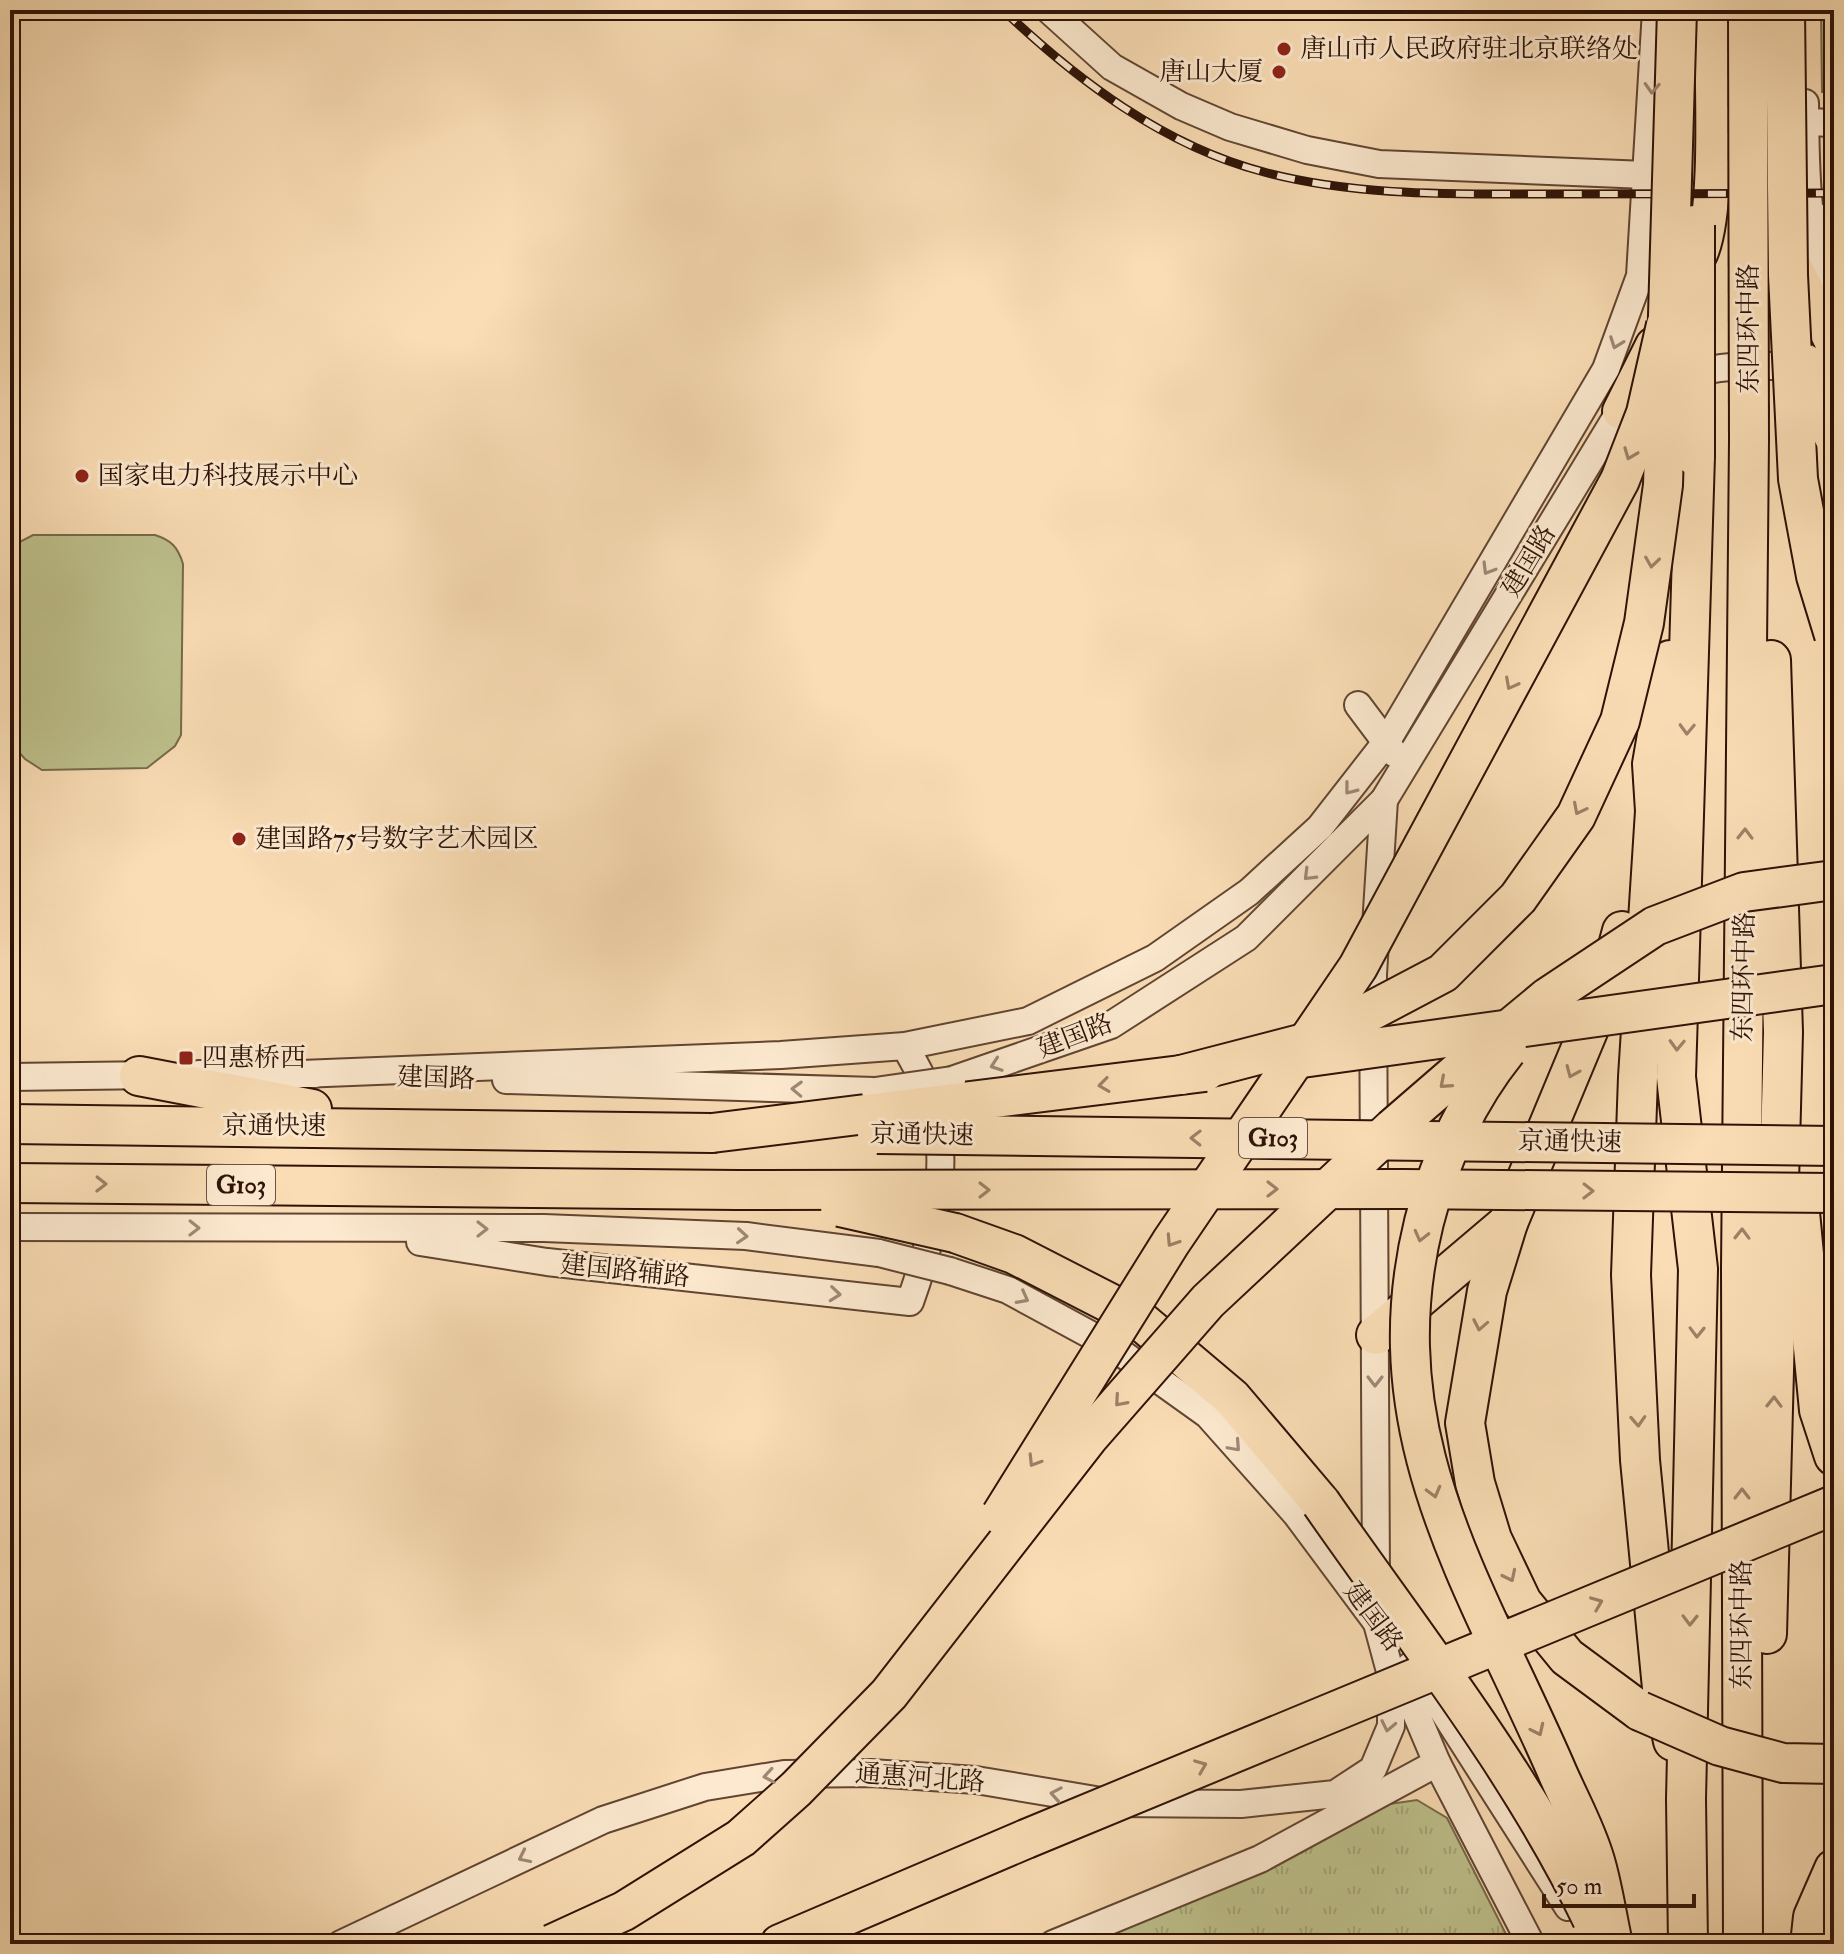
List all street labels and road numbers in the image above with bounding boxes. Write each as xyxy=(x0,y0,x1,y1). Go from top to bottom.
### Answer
street label: 东四环中路 xyxy=(1733,264,1765,394)
street label: 建国路 xyxy=(1495,519,1563,603)
street label: 东四环中路 xyxy=(1727,912,1761,1042)
street label: 建国路 xyxy=(1033,1007,1117,1065)
street label: 建国路 xyxy=(396,1061,476,1095)
street label: 京通快速 xyxy=(222,1110,326,1142)
street label: 京通快速 xyxy=(870,1118,974,1152)
road number: G103 xyxy=(1239,1118,1307,1158)
street label: 京通快速 xyxy=(1518,1125,1622,1159)
road number: G103 xyxy=(207,1165,275,1205)
street label: 建国路辅路 xyxy=(559,1248,691,1294)
street label: 东四环中路 xyxy=(1726,1560,1758,1690)
street label: 建国路 xyxy=(1337,1576,1409,1658)
street label: 通惠河北路 xyxy=(854,1758,986,1798)

